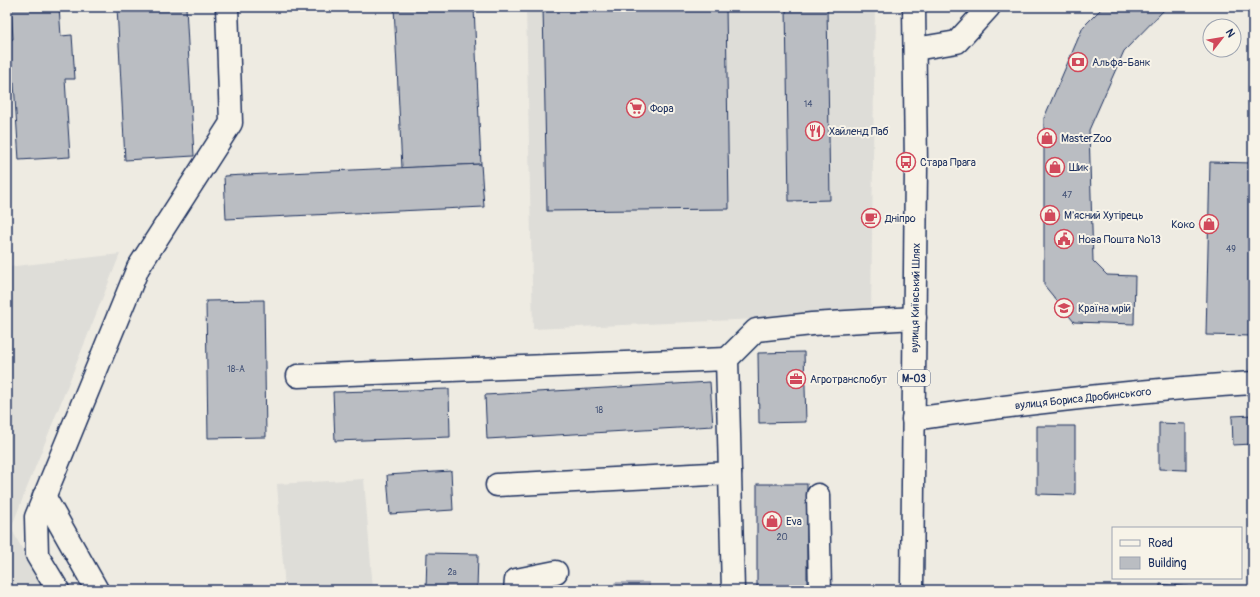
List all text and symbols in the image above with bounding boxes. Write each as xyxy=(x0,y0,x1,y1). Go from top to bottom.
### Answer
north arrow xyxy=(1202,18,1242,58)
text: N xyxy=(1223,27,1238,40)
bank icon: Альфа-Банк xyxy=(1067,51,1089,73)
place label: Альфа-Банк xyxy=(1092,56,1151,69)
supermarket icon: Фора xyxy=(625,97,647,119)
house number: 14 xyxy=(804,99,813,110)
place label: Фора xyxy=(650,102,674,115)
restaurant icon: Хайленд Паб xyxy=(804,120,826,142)
place label: Хайленд Паб xyxy=(829,125,889,138)
shop icon: MasterZoo xyxy=(1036,127,1058,149)
place label: MasterZoo xyxy=(1061,132,1112,145)
bus stop icon: Стара Прага xyxy=(895,151,917,173)
place label: Стара Прага xyxy=(920,156,976,169)
shop icon: Шик xyxy=(1044,156,1066,178)
place label: Шик xyxy=(1069,161,1089,174)
house number: 47 xyxy=(1062,190,1072,201)
shop icon: М'ясний Хутірець xyxy=(1039,204,1061,226)
cafe icon: Дніпро xyxy=(860,207,882,229)
place label: М'ясний Хутірець xyxy=(1064,209,1144,222)
place label: Дніпро xyxy=(884,212,916,225)
shop icon: Коко xyxy=(1198,213,1220,235)
place label: Коко xyxy=(1171,218,1195,231)
public building icon: Нова Пошта №13 xyxy=(1053,228,1075,250)
place label: Нова Пошта №13 xyxy=(1078,233,1161,246)
street label: вулиця Київський Шлях xyxy=(908,243,923,353)
house number: 49 xyxy=(1226,244,1236,255)
school or university icon: Країна мрій xyxy=(1053,297,1075,319)
place label: Країна мрій xyxy=(1078,302,1131,315)
house number: 18-А xyxy=(227,364,245,375)
office icon: Агротранспобут xyxy=(785,368,807,390)
road number: М-03 xyxy=(898,370,930,386)
place label: Агротранспобут xyxy=(810,373,887,386)
street label: вулиця Бориса Дробинського xyxy=(1014,385,1152,412)
house number: 18 xyxy=(595,405,603,416)
shop icon: Eva xyxy=(761,510,783,532)
place label: Eva xyxy=(786,515,802,528)
legend xyxy=(1112,527,1242,579)
house number: 20 xyxy=(776,532,788,543)
text: Road xyxy=(1148,536,1173,551)
text: Building xyxy=(1148,556,1187,571)
house number: 2а xyxy=(447,567,457,578)

